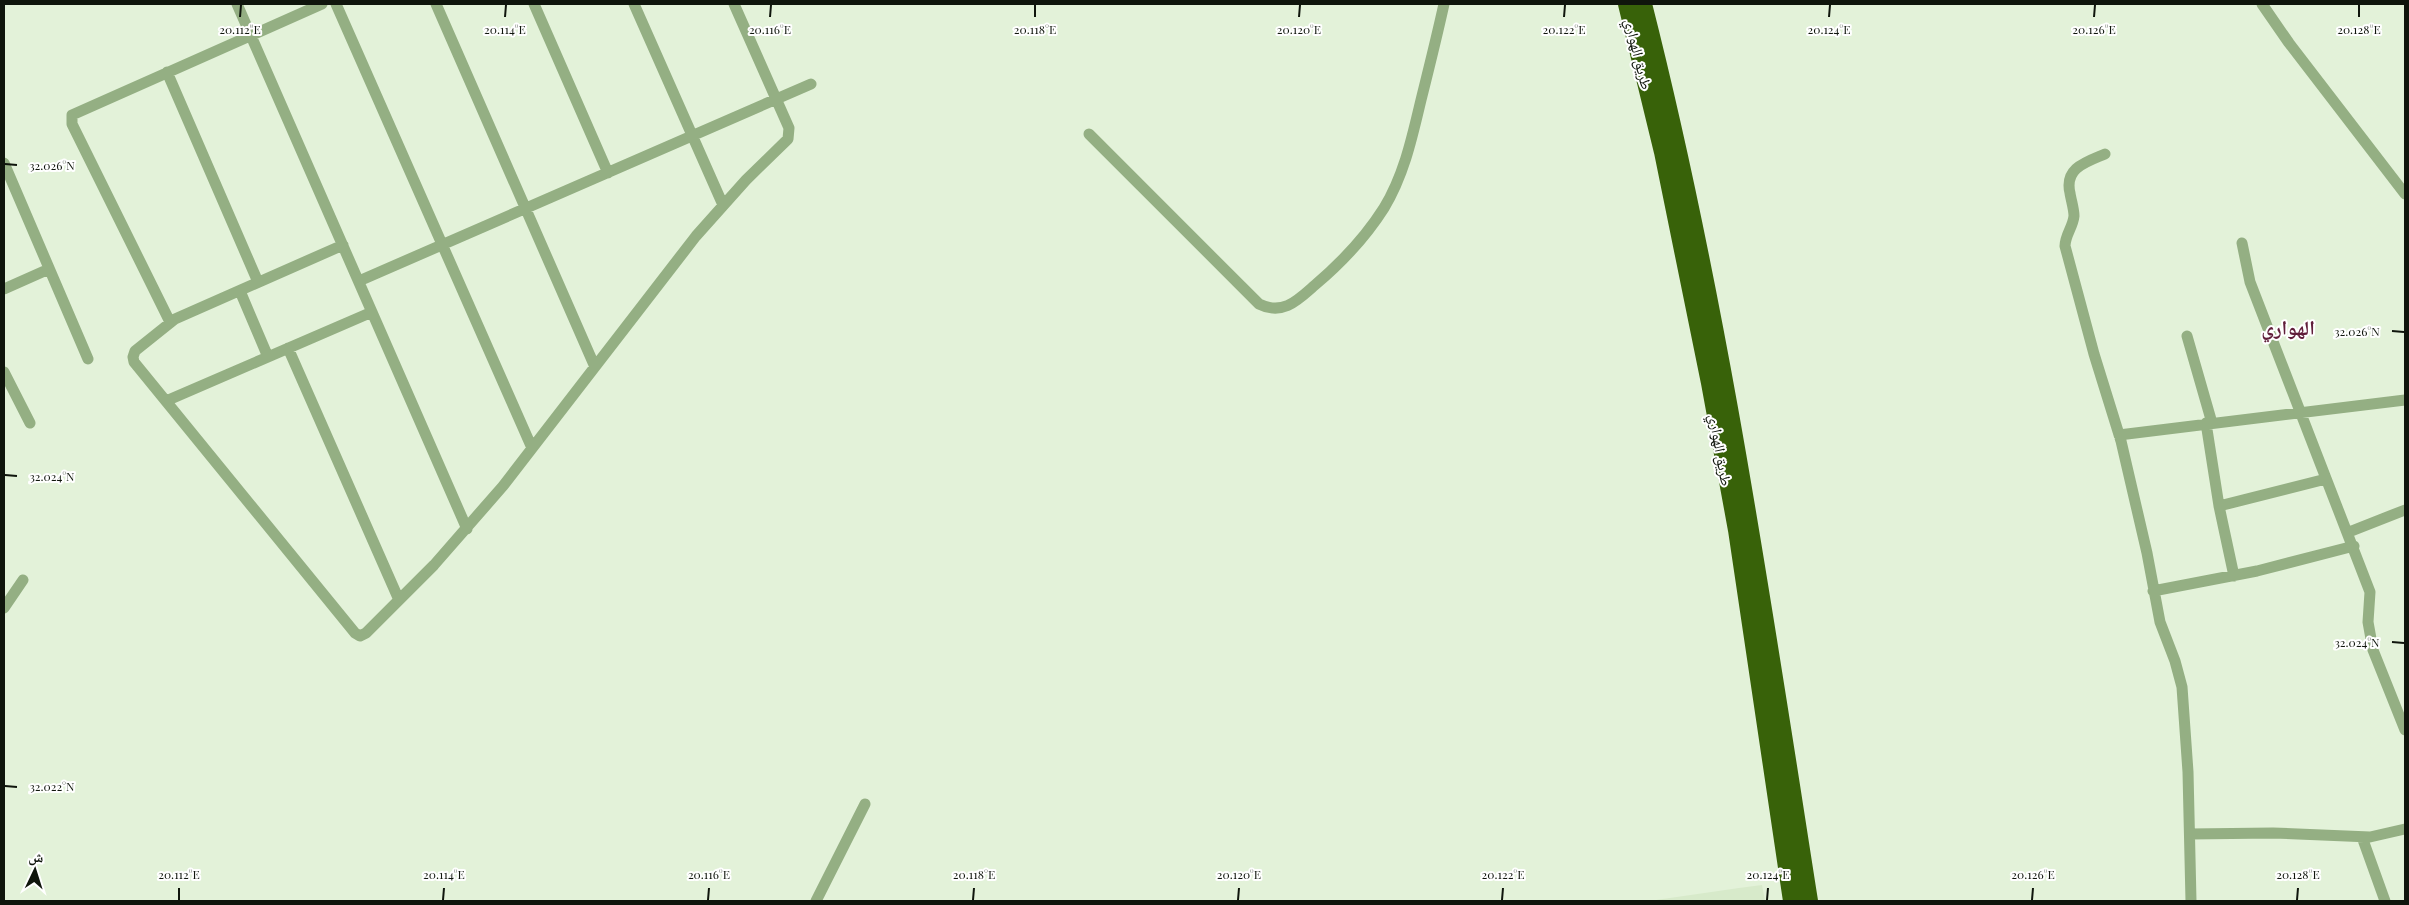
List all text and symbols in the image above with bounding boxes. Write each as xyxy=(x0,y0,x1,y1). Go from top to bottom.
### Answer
street label: طريق الهواري xyxy=(1618,16,1658,92)
text: 20.112°E xyxy=(219,21,261,37)
text: 20.114°E xyxy=(484,21,526,37)
text: 20.116°E xyxy=(749,21,791,37)
text: 20.118°E xyxy=(1014,21,1056,37)
text: 20.120°E xyxy=(1277,21,1321,37)
text: 20.122°E xyxy=(1543,21,1585,37)
text: 20.124°E xyxy=(1807,21,1851,37)
text: 20.126°E xyxy=(2072,21,2116,37)
text: 20.128°E xyxy=(2337,21,2381,37)
text: 32.026°N xyxy=(29,157,75,173)
district label: الهواري xyxy=(2261,313,2315,343)
text: 32.026°N xyxy=(2334,323,2380,339)
street label: طريق الهواري xyxy=(1702,413,1737,488)
text: 32.024°N xyxy=(29,468,75,484)
text: 32.024°N xyxy=(2334,634,2380,650)
text: 32.022°N xyxy=(29,778,75,794)
north arrow xyxy=(10,845,60,895)
text: ش xyxy=(28,847,44,867)
text: 20.112°E xyxy=(158,866,200,882)
text: 20.114°E xyxy=(423,866,465,882)
text: 20.116°E xyxy=(688,866,730,882)
text: 20.118°E xyxy=(953,866,995,882)
text: 20.120°E xyxy=(1217,866,1261,882)
text: 20.122°E xyxy=(1482,866,1524,882)
text: 20.124°E xyxy=(1746,866,1790,882)
text: 20.126°E xyxy=(2011,866,2055,882)
text: 20.128°E xyxy=(2276,866,2320,882)

